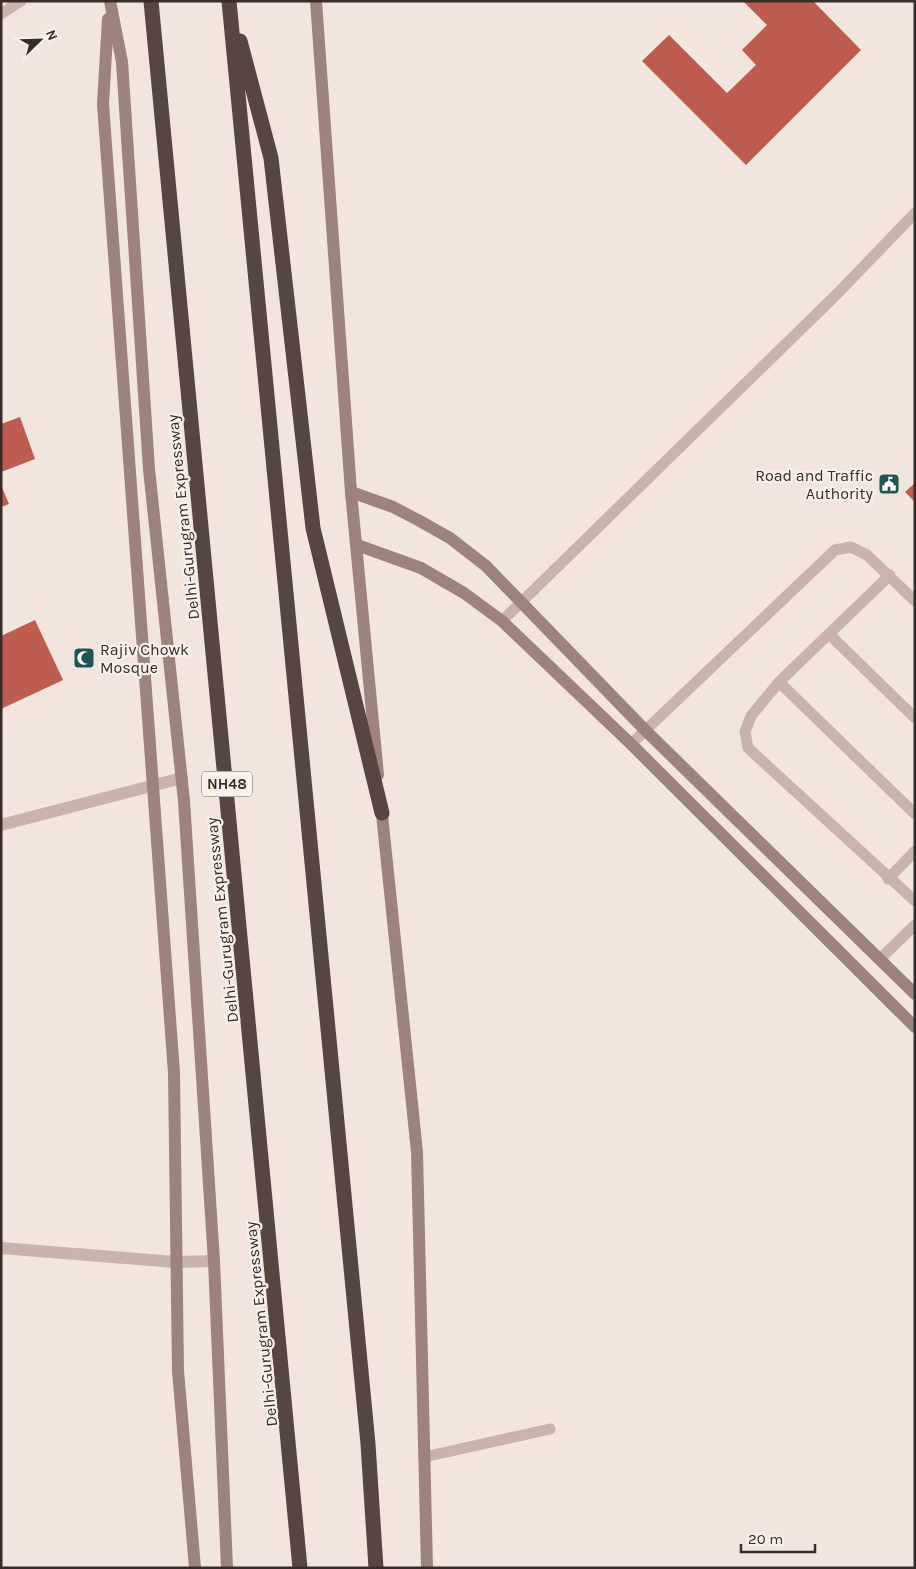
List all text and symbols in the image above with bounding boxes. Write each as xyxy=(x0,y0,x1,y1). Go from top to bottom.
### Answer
north arrow xyxy=(15,15,65,65)
text: N xyxy=(42,27,61,43)
street label: Delhi-Gurugram Expressway xyxy=(163,413,203,621)
place label: Road and Traffic Authority xyxy=(755,466,874,503)
public building icon: Road and Traffic Authority xyxy=(877,472,901,496)
place label: Rajiv Chowk Mosque xyxy=(100,640,189,677)
mosque icon: Rajiv Chowk Mosque xyxy=(72,646,96,670)
road number: NH48 xyxy=(202,772,252,796)
street label: Delhi-Gurugram Expressway xyxy=(202,816,242,1024)
street label: Delhi-Gurugram Expressway xyxy=(241,1220,281,1428)
scale bar xyxy=(741,1522,815,1554)
text: 20 m xyxy=(748,1530,783,1548)

